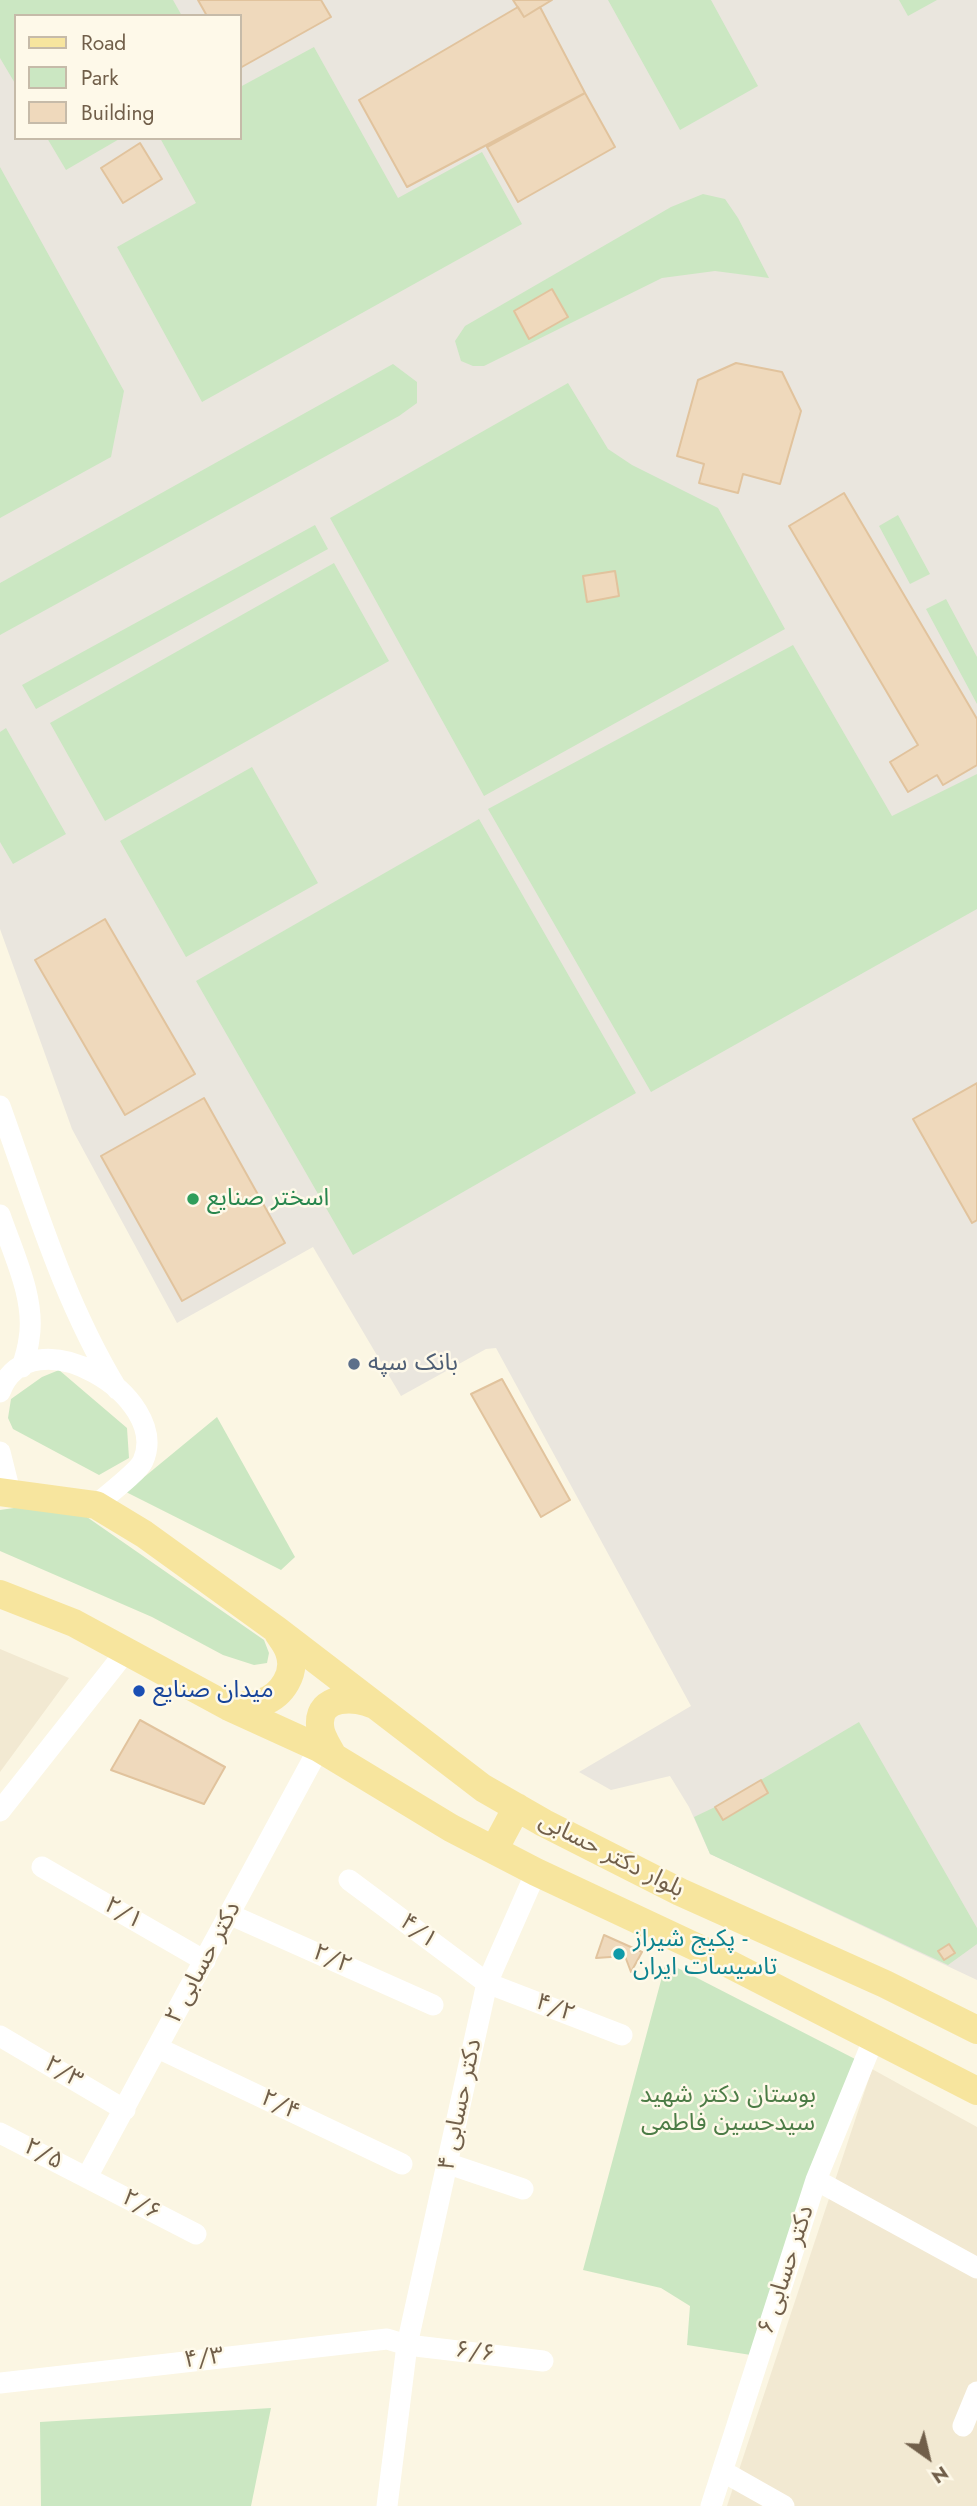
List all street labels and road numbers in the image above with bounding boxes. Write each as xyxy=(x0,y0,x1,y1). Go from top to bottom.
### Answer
street label: بلوار دکتر حسابی xyxy=(533,1807,689,1905)
street label: ۲/۱ xyxy=(99,1892,147,1936)
street label: دکتر حسابی ۲ xyxy=(160,1897,248,2029)
street label: ۴/۱ xyxy=(393,1909,443,1955)
street label: ۲/۲ xyxy=(308,1939,356,1981)
street label: ۴/۲ xyxy=(531,1988,579,2030)
street label: دکتر حسابی ۴ xyxy=(433,2037,489,2173)
street label: ۲/۳ xyxy=(39,2050,87,2096)
street label: ۲/۴ xyxy=(256,2084,304,2128)
street label: ۲/۵ xyxy=(19,2133,67,2177)
street label: ۲/۶ xyxy=(117,2184,165,2228)
street label: ۶ دکتر حسابی xyxy=(753,2202,821,2338)
street label: ۶/۶ xyxy=(453,2336,497,2370)
street label: ۴/۳ xyxy=(182,2342,226,2376)

